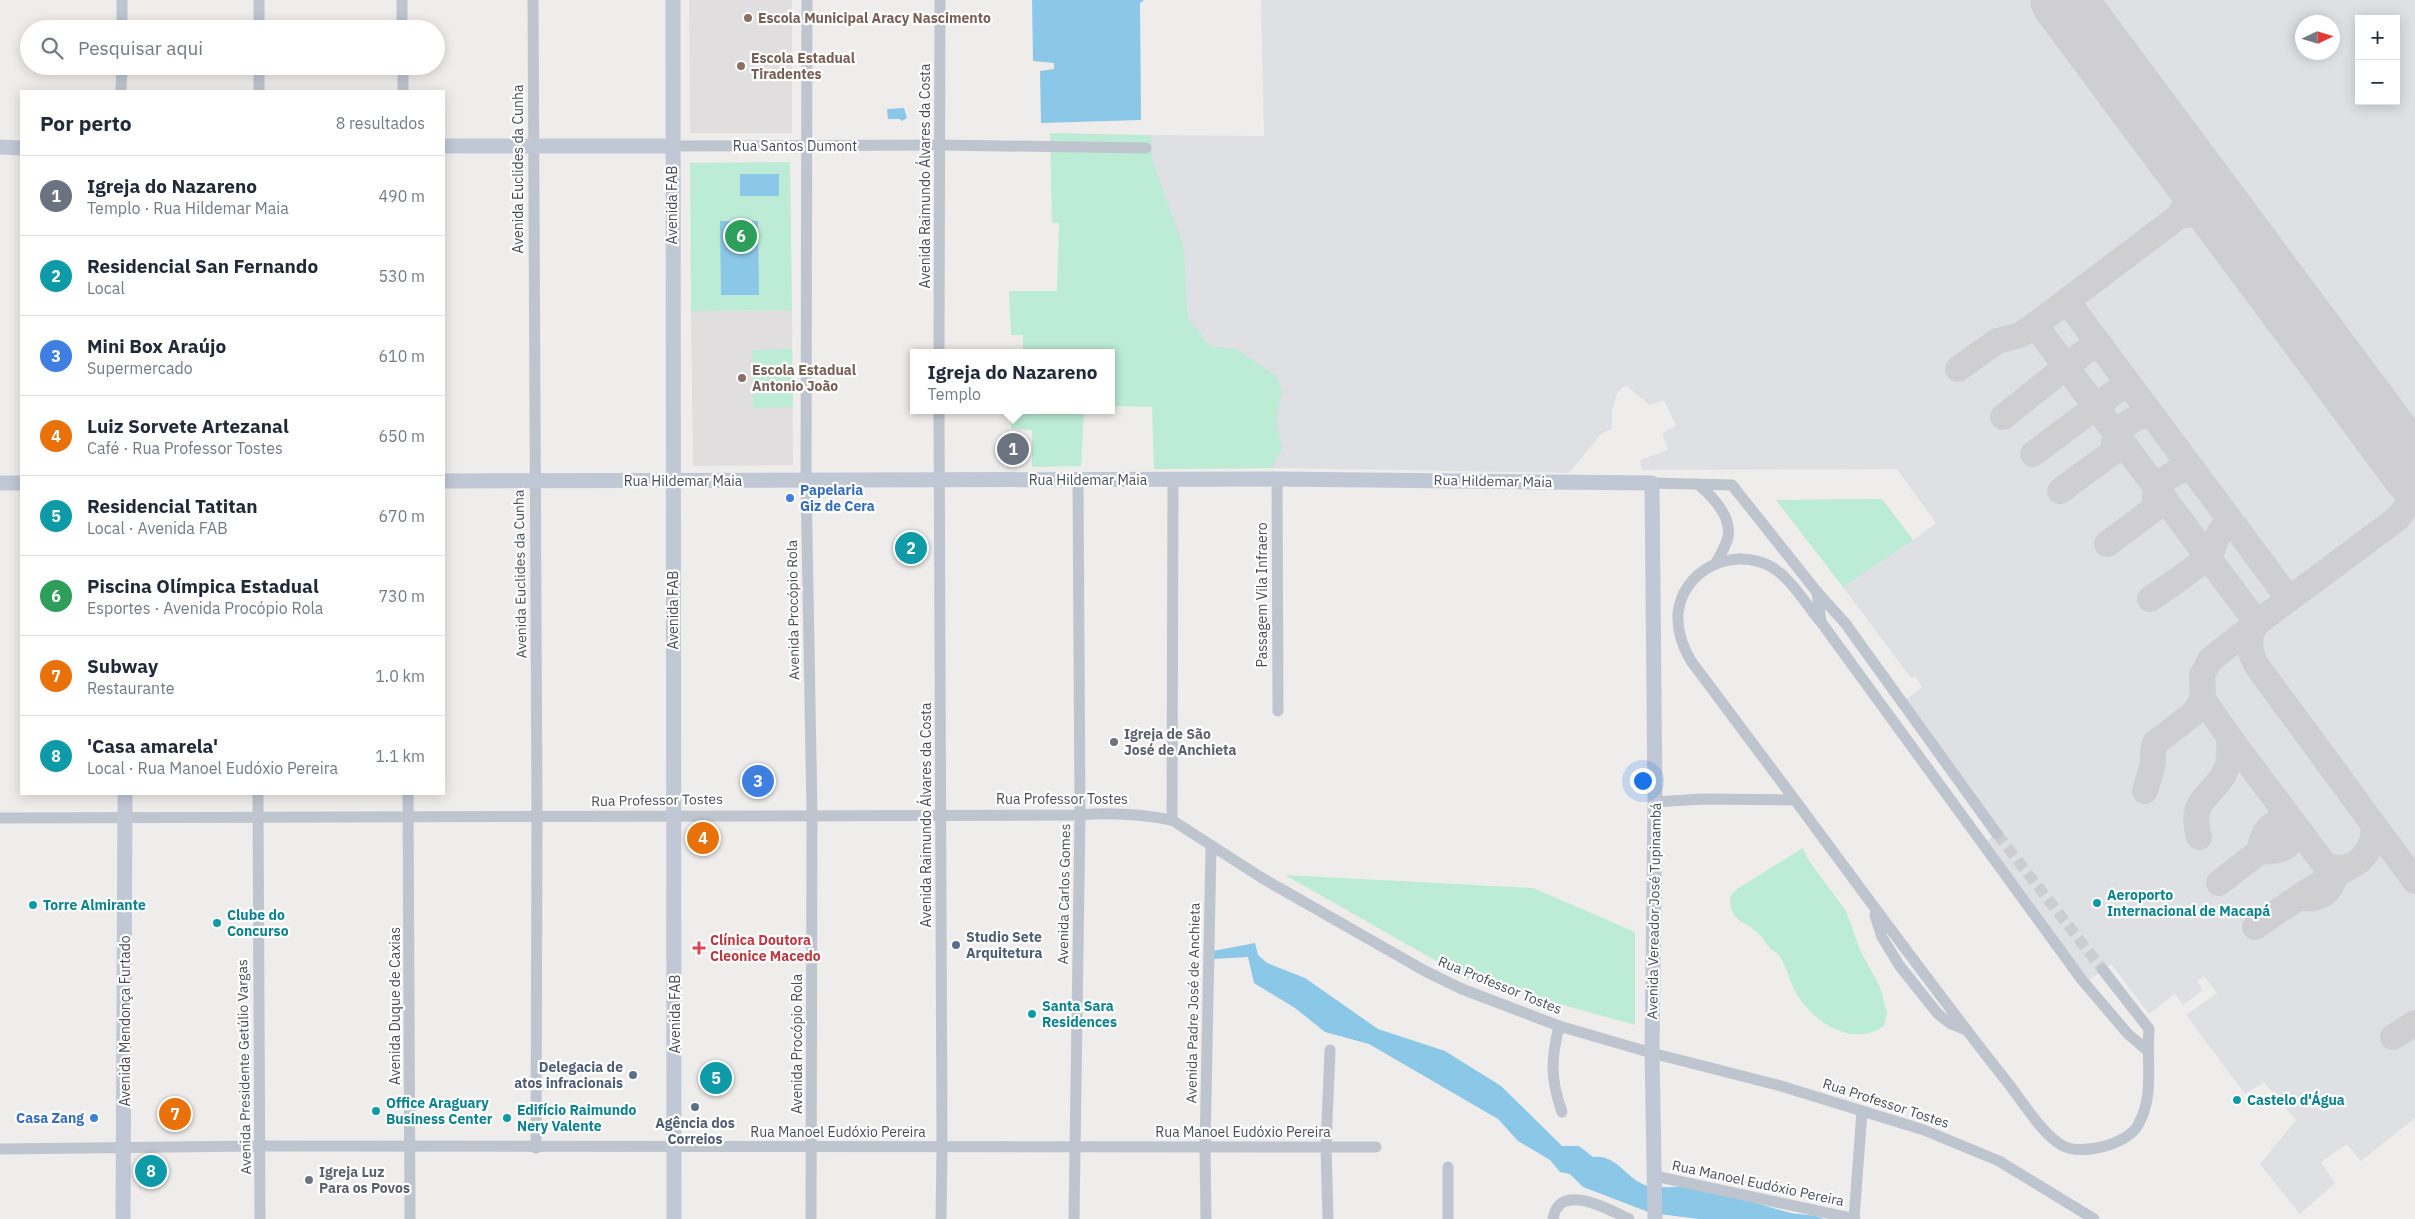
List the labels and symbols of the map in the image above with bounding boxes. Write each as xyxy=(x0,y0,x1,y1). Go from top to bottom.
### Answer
place label: Escola Municipal Aracy Nascimento xyxy=(758,9,991,27)
marker: Escola Municipal Aracy Nascimento xyxy=(742,12,754,24)
north arrow xyxy=(2295,15,2340,60)
place label: Escola Estadual Tiradentes xyxy=(751,49,855,83)
marker: Escola Estadual Tiradentes xyxy=(735,60,747,72)
street label: Avenida Raimundo Álvares da Costa xyxy=(915,63,934,289)
street label: Avenida Euclides da Cunha xyxy=(509,84,527,253)
street label: Rua Santos Dumont xyxy=(733,137,857,155)
street label: Avenida FAB xyxy=(663,166,681,244)
pin: 6 xyxy=(725,217,757,255)
place label: Escola Estadual Antonio João xyxy=(752,361,856,395)
marker: Escola Estadual Antonio João xyxy=(736,372,748,384)
pin: 1 xyxy=(997,430,1029,468)
street label: Rua Hildemar Maia xyxy=(1029,471,1148,489)
street label: Rua Hildemar Maia xyxy=(1434,471,1553,491)
street label: Rua Hildemar Maia xyxy=(624,472,743,490)
place label: Papelaria Giz de Cera xyxy=(800,481,875,515)
street label: Avenida Euclides da Cunha xyxy=(510,489,530,659)
marker: Papelaria Giz de Cera xyxy=(784,492,796,504)
street label: Passagem Vila Infraero xyxy=(1253,522,1271,668)
pin: 2 xyxy=(895,529,927,567)
street label: Avenida Procópio Rola xyxy=(783,539,803,680)
street label: Avenida FAB xyxy=(664,571,682,649)
street label: Avenida Raimundo Álvares da Costa xyxy=(916,702,935,928)
place label: Igreja de São José de Anchieta xyxy=(1124,725,1236,759)
marker: Igreja de São José de Anchieta xyxy=(1108,736,1120,748)
pin: 3 xyxy=(742,762,774,800)
your location xyxy=(1630,768,1656,794)
street label: Rua Professor Tostes xyxy=(591,790,723,810)
street label: Rua Professor Tostes xyxy=(996,790,1128,808)
street label: Avenida Vereador José Tupinambá xyxy=(1643,802,1665,1020)
pin: 4 xyxy=(687,819,719,857)
street label: Avenida Carlos Gomes xyxy=(1054,823,1074,965)
place label: Aeroporto Internacional de Macapá xyxy=(2107,886,2270,920)
place label: Torre Almirante xyxy=(43,896,146,914)
marker: Aeroporto Internacional de Macapá xyxy=(2091,897,2103,909)
marker: Torre Almirante xyxy=(27,899,39,911)
street label: Avenida Padre José de Anchieta xyxy=(1182,902,1204,1104)
place label: Clube do Concurso xyxy=(227,906,289,940)
marker: Clube do Concurso xyxy=(211,917,223,929)
street label: Avenida Duque de Caxias xyxy=(386,927,404,1085)
place label: Studio Sete Arquitetura xyxy=(966,928,1042,962)
place label: Clínica Doutora Cleonice Macedo xyxy=(710,931,821,965)
street label: Avenida Mendonça Furtado xyxy=(116,935,134,1107)
marker: Studio Sete Arquitetura xyxy=(950,939,962,951)
marker: Clínica Doutora Cleonice Macedo xyxy=(692,941,706,955)
street label: Rua Professor Tostes xyxy=(1435,952,1565,1018)
street label: Avenida Presidente Getúlio Vargas xyxy=(233,959,255,1175)
street label: Avenida Procópio Rola xyxy=(788,973,806,1114)
street label: Avenida FAB xyxy=(666,975,684,1053)
place label: Santa Sara Residences xyxy=(1042,997,1117,1031)
marker: Santa Sara Residences xyxy=(1026,1008,1038,1020)
place label: Delegacia de atos infracionais xyxy=(514,1058,623,1092)
pin: 5 xyxy=(700,1059,732,1097)
marker: Delegacia de atos infracionais xyxy=(627,1069,639,1081)
street label: Rua Professor Tostes xyxy=(1821,1074,1952,1132)
place label: Castelo d'Água xyxy=(2247,1090,2345,1109)
place label: Office Araguary Business Center xyxy=(386,1094,493,1128)
marker: Castelo d'Água xyxy=(2231,1094,2243,1106)
pin: 7 xyxy=(159,1095,191,1133)
place label: Edifício Raimundo Nery Valente xyxy=(517,1101,637,1135)
marker: Agência dos Correios xyxy=(689,1101,701,1113)
marker: Office Araguary Business Center xyxy=(370,1105,382,1117)
place label: Casa Zang xyxy=(16,1109,84,1127)
marker: Casa Zang xyxy=(88,1112,100,1124)
marker: Edifício Raimundo Nery Valente xyxy=(501,1112,513,1124)
place label: Agência dos Correios xyxy=(655,1114,735,1148)
street label: Rua Manoel Eudóxio Pereira xyxy=(750,1123,926,1141)
street label: Rua Manoel Eudóxio Pereira xyxy=(1155,1123,1331,1141)
pin: 8 xyxy=(135,1152,167,1190)
street label: Rua Manoel Eudóxio Pereira xyxy=(1670,1156,1846,1210)
place label: Igreja Luz Para os Povos xyxy=(319,1163,410,1197)
marker: Igreja Luz Para os Povos xyxy=(303,1174,315,1186)

